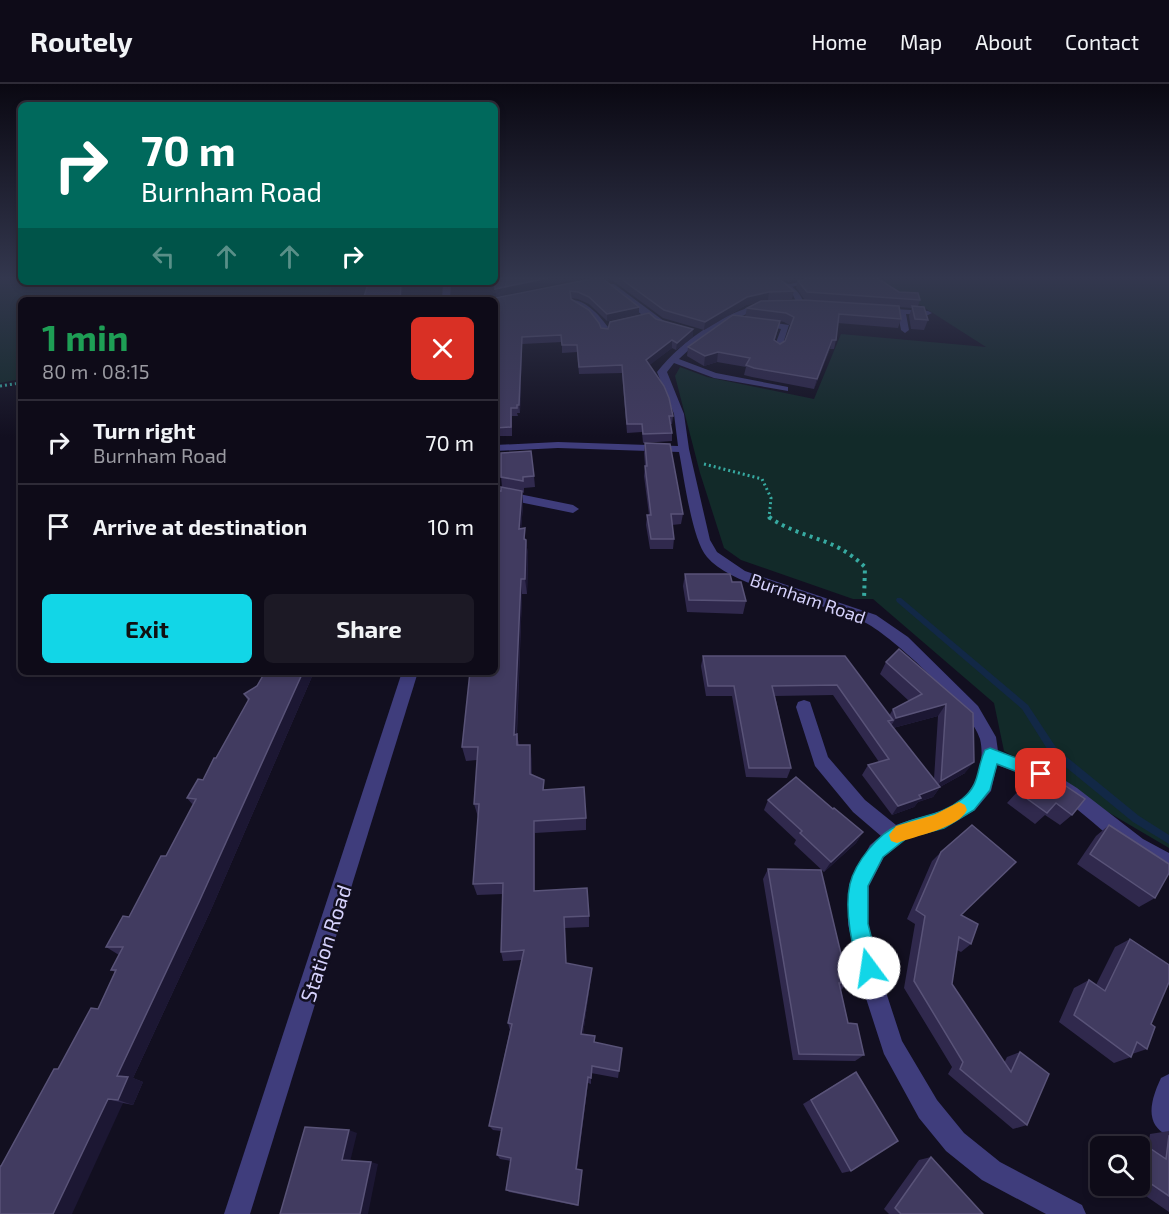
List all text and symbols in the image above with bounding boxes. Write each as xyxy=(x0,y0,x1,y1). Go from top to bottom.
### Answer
text: Routely xyxy=(30,24,133,58)
text: Home xyxy=(811,29,867,54)
text: Map xyxy=(900,29,942,54)
text: About xyxy=(975,29,1032,54)
text: Contact xyxy=(1065,29,1139,54)
text: 70 m xyxy=(141,124,236,174)
icon: right xyxy=(42,126,120,204)
text: Burnham Road xyxy=(141,175,322,207)
icon: left xyxy=(147,240,180,273)
icon: ahead xyxy=(210,240,243,273)
icon: ahead xyxy=(273,240,306,273)
icon: right xyxy=(336,240,369,273)
text: 1 min xyxy=(42,315,129,358)
button: close xyxy=(411,317,474,380)
text: 80 m · 08:15 xyxy=(42,359,149,383)
text: Turn right xyxy=(93,417,195,443)
icon: right xyxy=(42,426,75,459)
text: 70 m xyxy=(425,429,474,455)
text: Burnham Road xyxy=(93,443,227,467)
icon: arrive xyxy=(42,510,75,543)
text: Arrive at destination xyxy=(93,513,307,539)
text: 10 m xyxy=(428,513,474,539)
street label: Burnham Road xyxy=(747,568,869,628)
button: Exit xyxy=(42,594,252,663)
button: Share xyxy=(264,594,474,663)
pin xyxy=(1015,748,1066,799)
icon: arrive xyxy=(1024,757,1057,790)
street label: Station Road xyxy=(294,881,356,1005)
position arrow xyxy=(837,936,901,1000)
map controls xyxy=(1090,1136,1150,1196)
button: search xyxy=(1090,1136,1150,1196)

